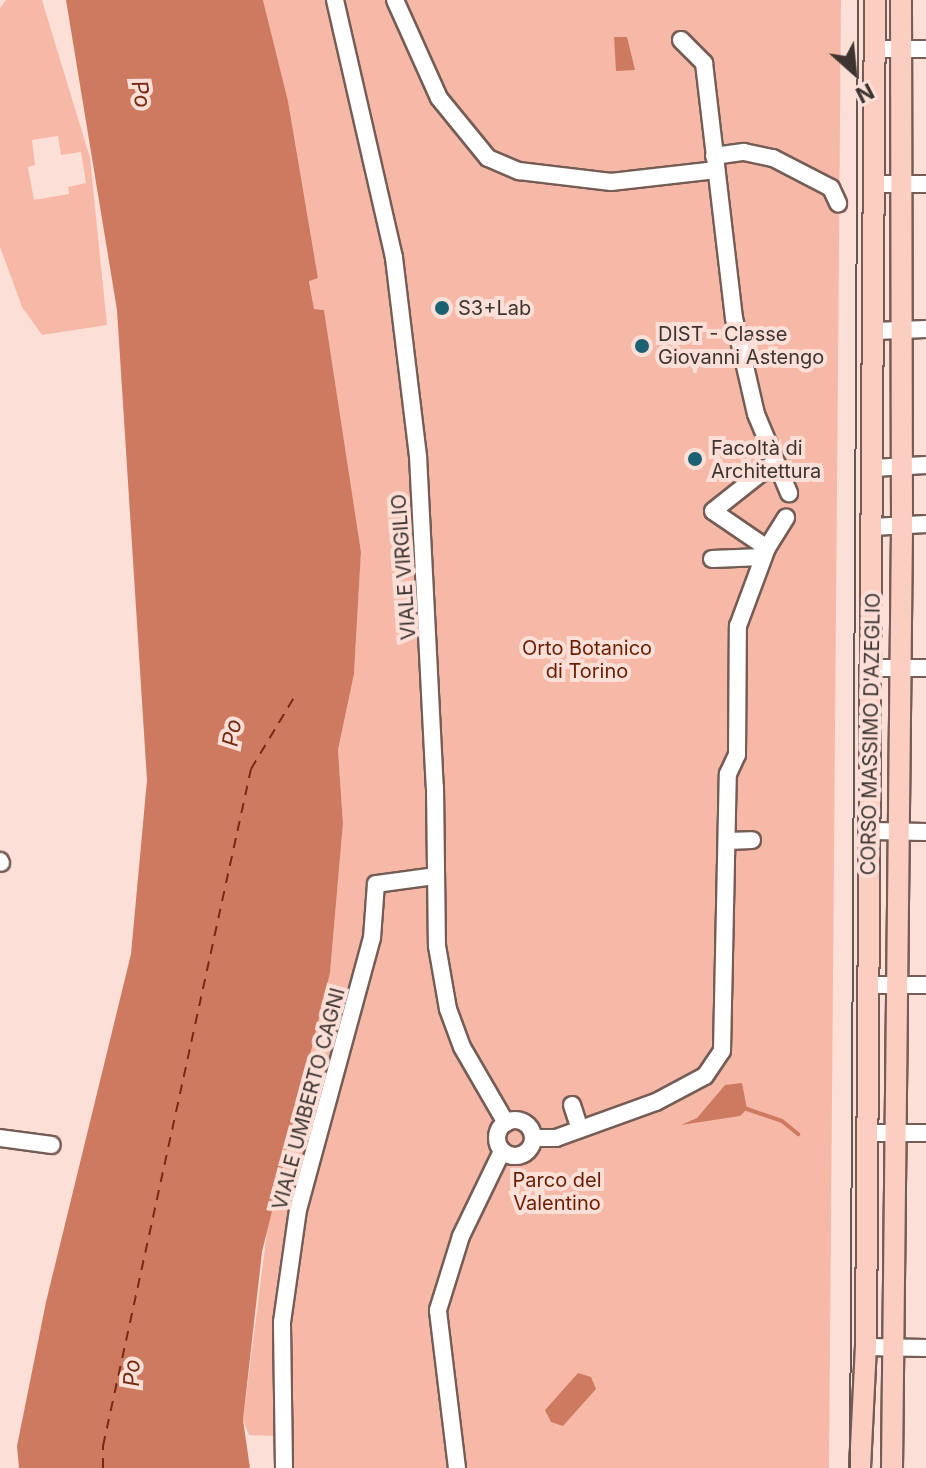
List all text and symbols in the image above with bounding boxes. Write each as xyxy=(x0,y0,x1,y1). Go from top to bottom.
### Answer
north arrow xyxy=(814,32,894,112)
water label: Po xyxy=(126,78,156,110)
text: N xyxy=(852,78,878,109)
place label: S3+Lab xyxy=(458,296,531,320)
marker: S3+Lab xyxy=(433,299,451,317)
place label: DIST - Classe Giovanni Astengo xyxy=(658,322,824,369)
marker: DIST - Classe Giovanni Astengo xyxy=(633,337,651,355)
place label: Facoltà di Architettura xyxy=(711,436,821,483)
marker: Facoltà di Architettura xyxy=(686,450,704,468)
street label: VIALE VIRGILIO xyxy=(387,493,421,641)
street label: CORSO MASSIMO D'AZEGLIO xyxy=(857,593,885,875)
park label: Orto Botanico di Torino xyxy=(522,636,652,683)
water label: Po xyxy=(217,718,247,748)
street label: VIALE UMBERTO CAGNI xyxy=(268,985,350,1213)
park label: Parco del Valentino xyxy=(513,1169,601,1216)
water label: Po xyxy=(119,1359,145,1387)

